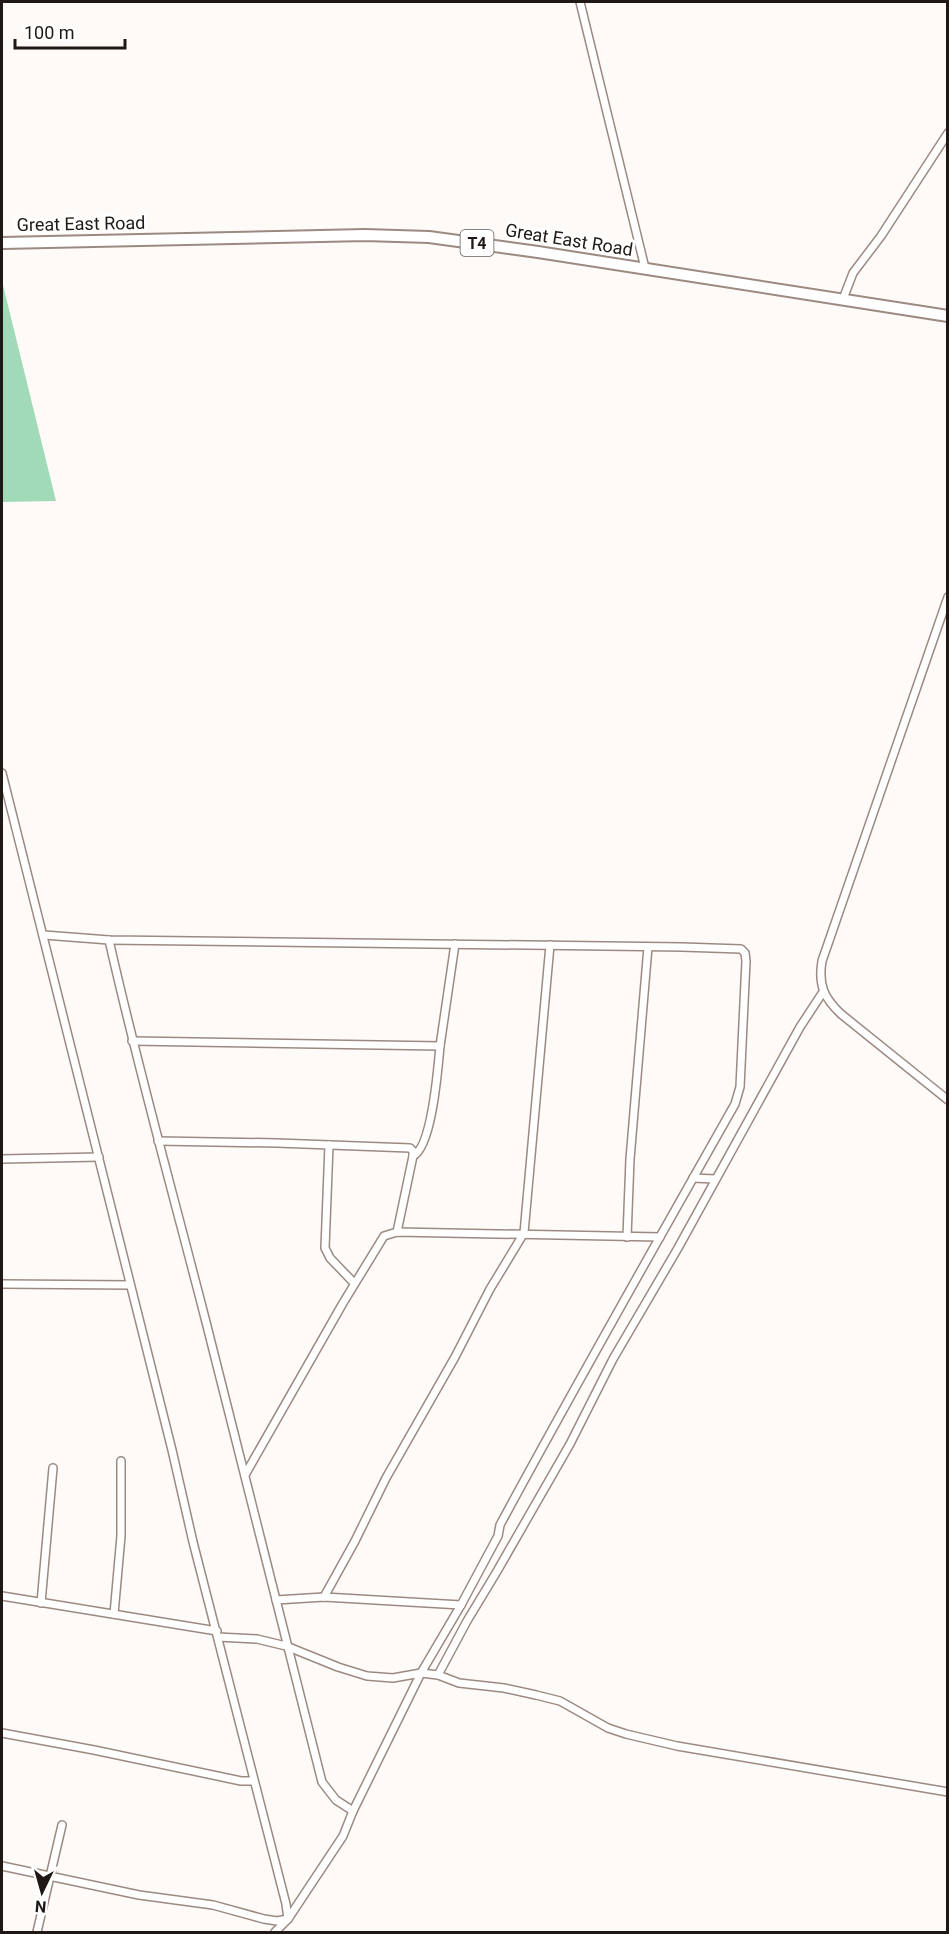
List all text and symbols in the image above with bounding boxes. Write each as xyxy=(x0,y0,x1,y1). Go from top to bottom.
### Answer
scale bar xyxy=(15,12,124,50)
text: 100 m xyxy=(24,22,75,43)
street label: Great East Road xyxy=(16,212,146,235)
street label: Great East Road xyxy=(504,219,634,260)
road number: T4 xyxy=(460,230,494,256)
north arrow xyxy=(12,1862,72,1922)
text: N xyxy=(34,1896,47,1916)

